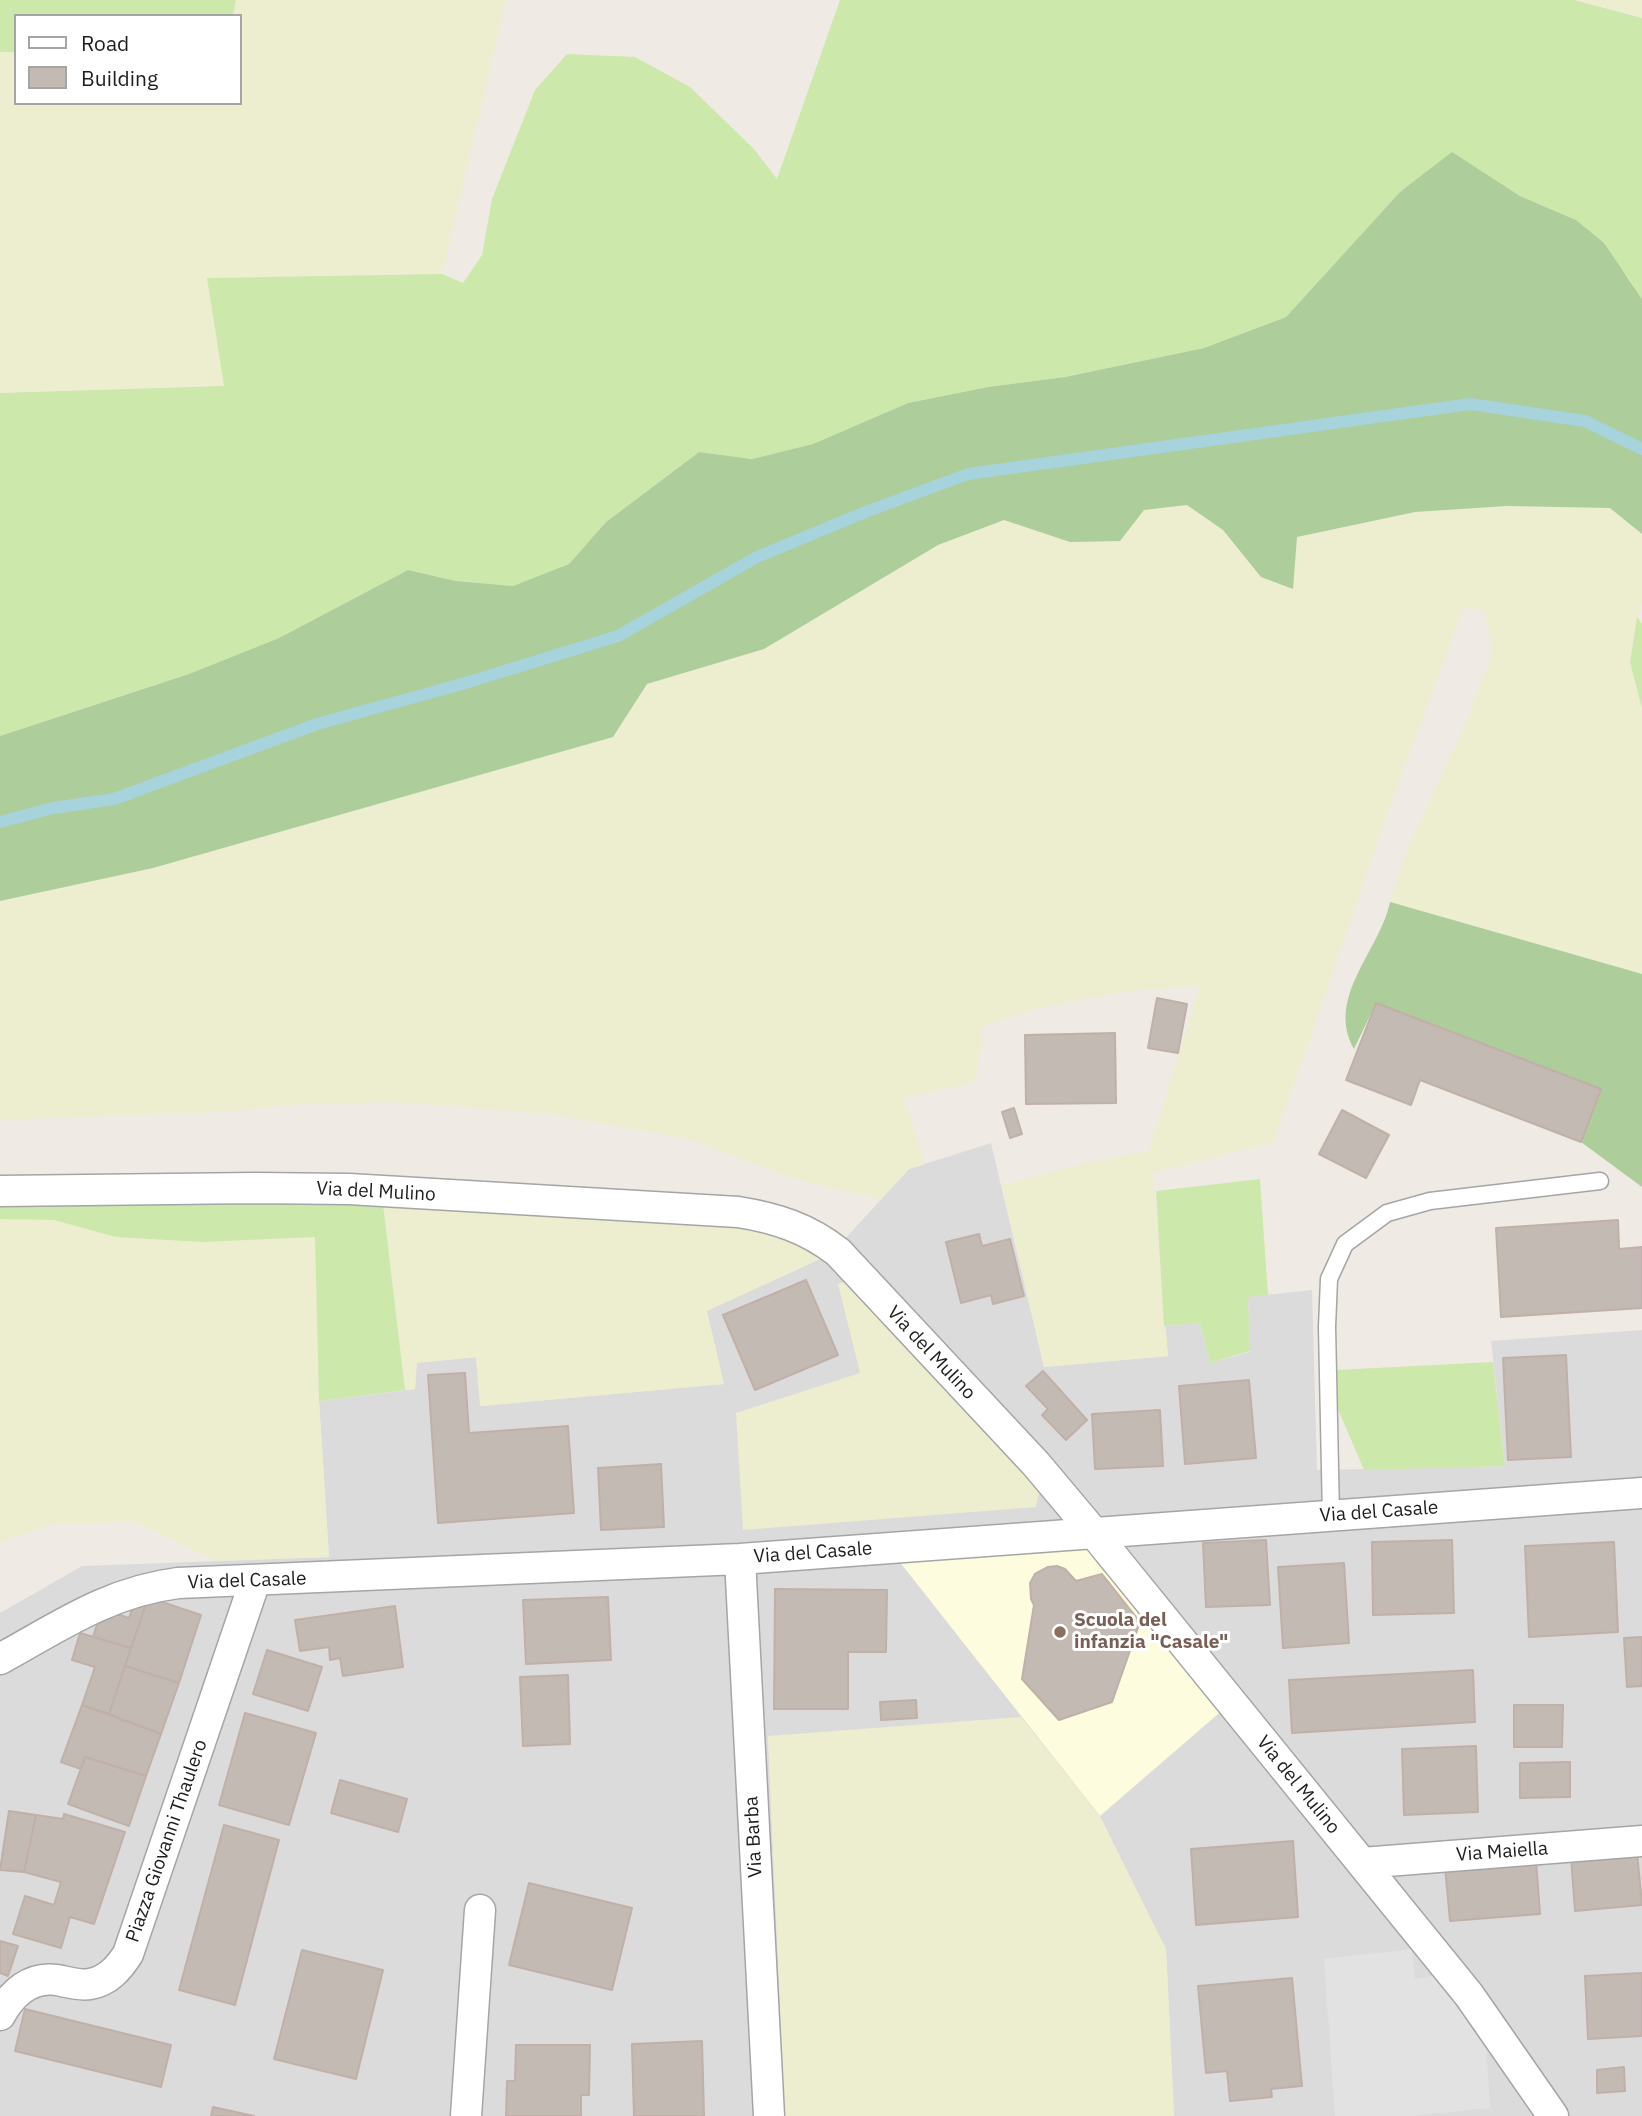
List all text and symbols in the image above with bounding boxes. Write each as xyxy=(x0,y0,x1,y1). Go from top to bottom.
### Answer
legend xyxy=(14,14,242,105)
text: Road xyxy=(81,29,129,57)
text: Building xyxy=(81,64,158,92)
street label: Via del Mulino xyxy=(316,1177,436,1207)
street label: Via del Mulino xyxy=(882,1301,980,1405)
street label: Via del Casale xyxy=(1319,1496,1439,1528)
street label: Via del Casale xyxy=(753,1537,873,1569)
street label: Via del Casale xyxy=(187,1568,307,1594)
place label: Scuola del infanzia "Casale" xyxy=(1074,1610,1228,1654)
marker: Scuola del infanzia "Casale" xyxy=(1052,1624,1068,1640)
street label: Via del Mulino xyxy=(1251,1731,1345,1839)
street label: Piazza Giovanni Thaulero xyxy=(122,1737,212,1945)
street label: Via Barba xyxy=(740,1796,768,1878)
street label: Via Maiella xyxy=(1455,1837,1549,1867)

